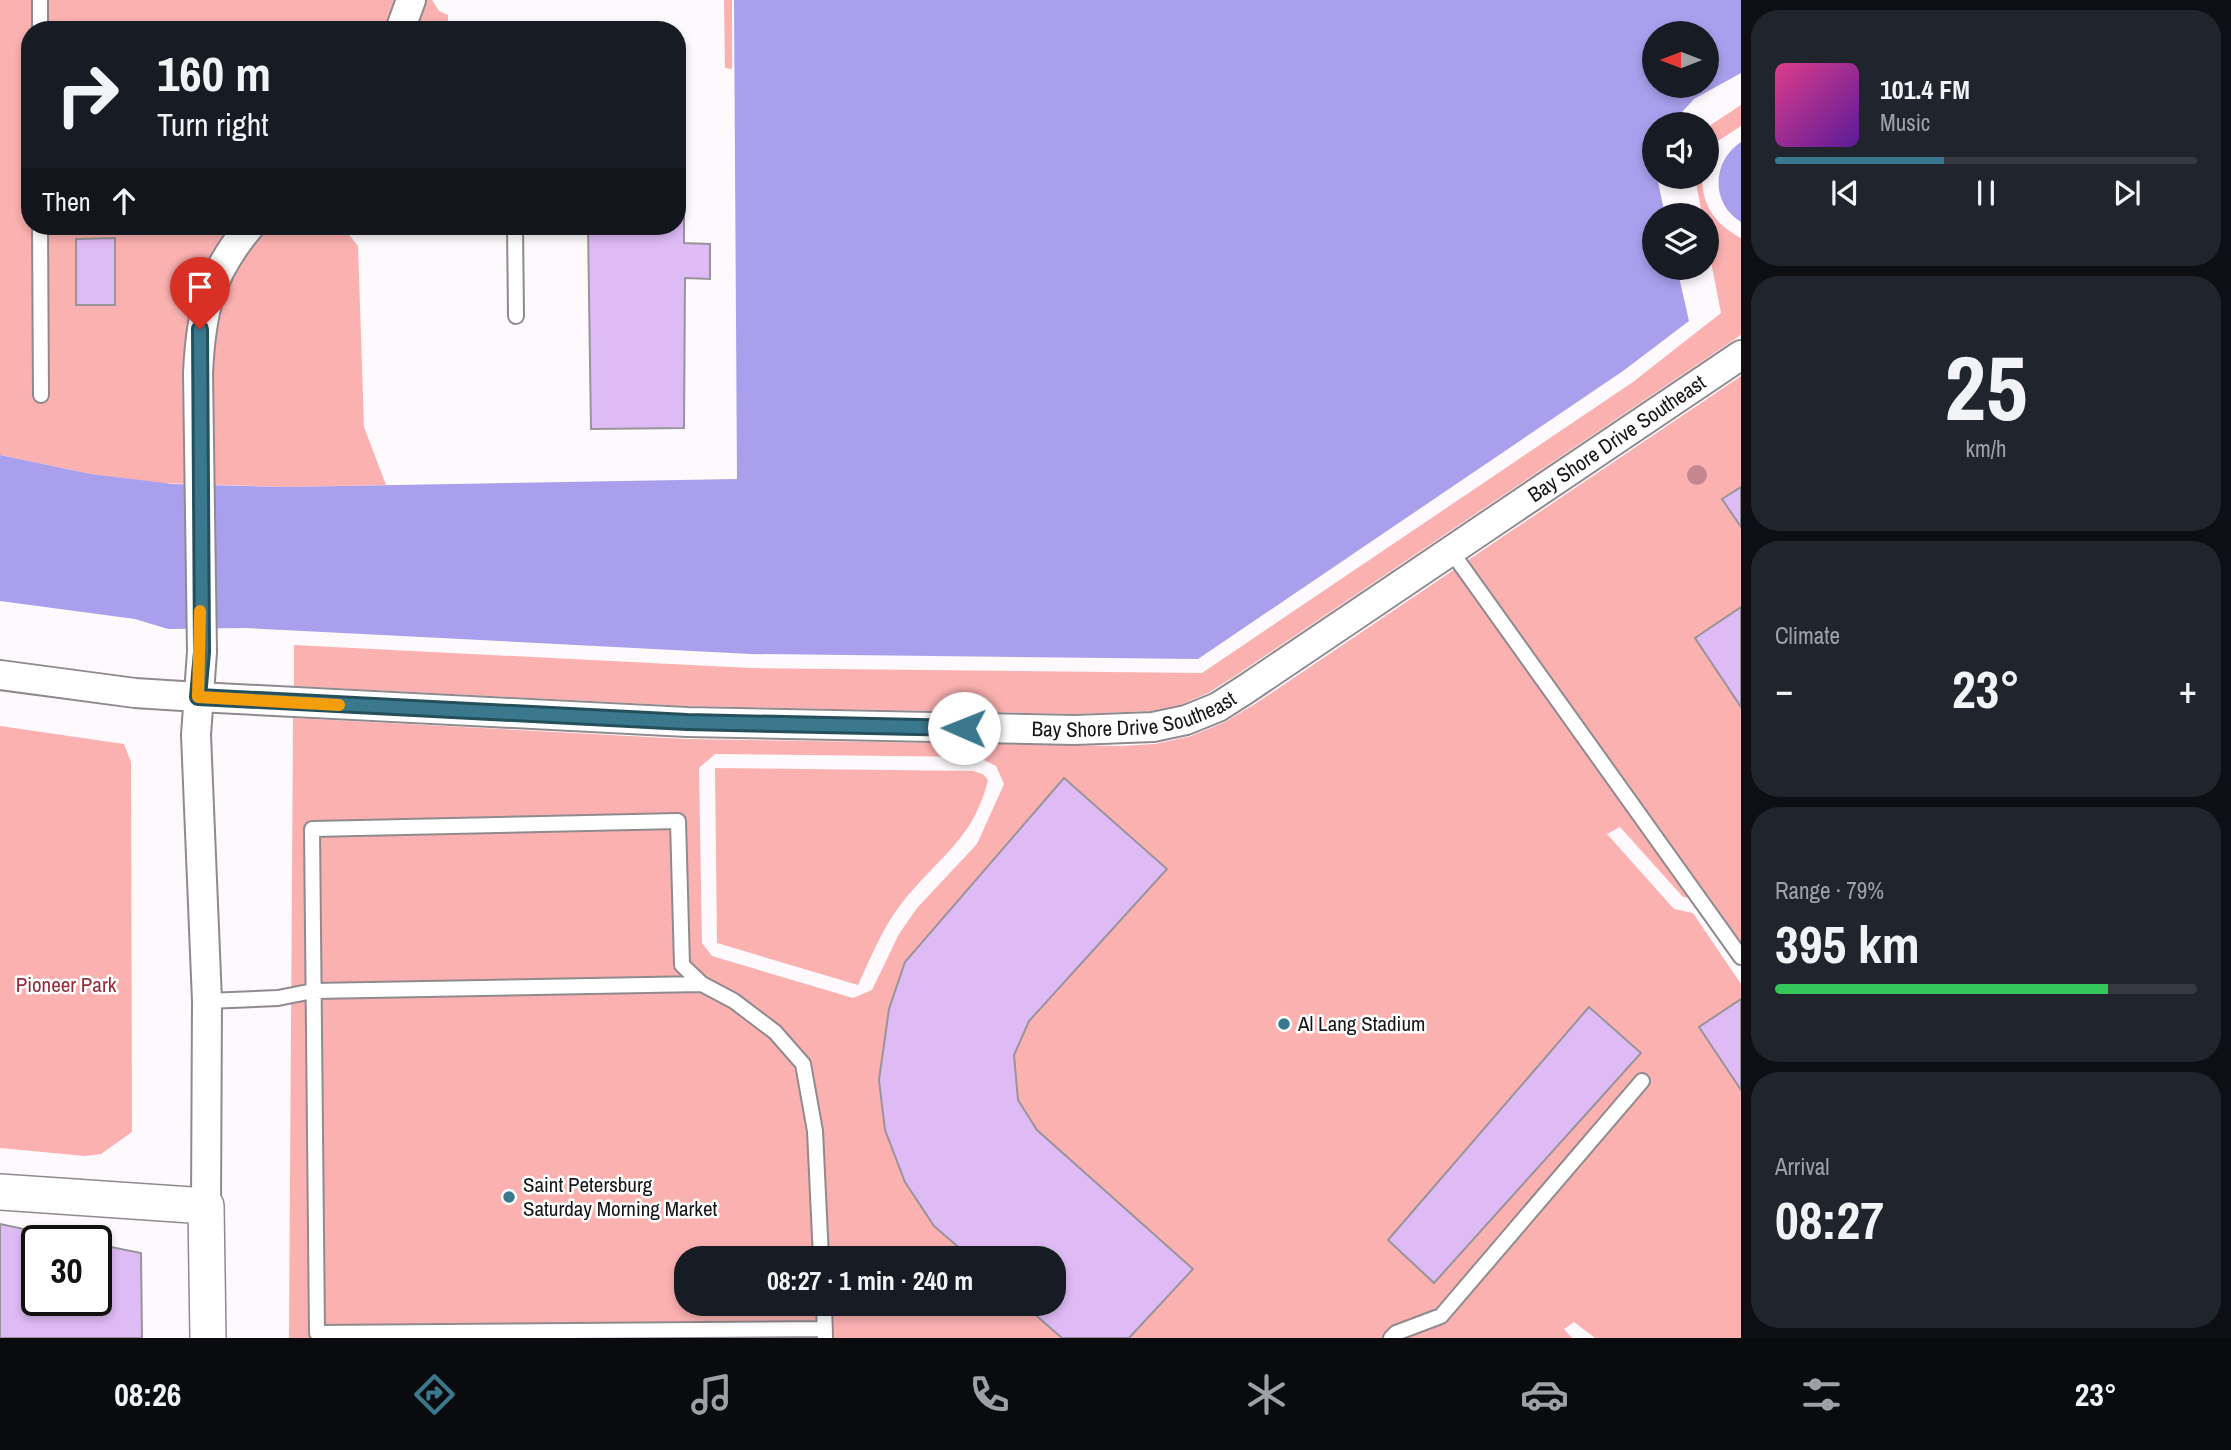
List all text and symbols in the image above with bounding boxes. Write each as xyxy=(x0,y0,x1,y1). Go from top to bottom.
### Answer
north arrow xyxy=(1642,21,1718,98)
map controls xyxy=(1642,21,1719,280)
text: 160 m xyxy=(157,40,271,106)
icon: right xyxy=(42,49,133,140)
text: 101.4 FM xyxy=(1880,72,1970,107)
text: Turn right xyxy=(157,103,269,146)
text: Music xyxy=(1880,107,1930,138)
button: sound xyxy=(1642,112,1719,189)
icon: previous xyxy=(1826,174,1864,212)
icon: pause xyxy=(1967,174,2005,212)
icon: next xyxy=(2108,174,2146,212)
icon: ahead xyxy=(105,182,143,220)
text: Then xyxy=(42,184,91,219)
button: layers xyxy=(1642,203,1719,280)
pin xyxy=(170,257,230,329)
icon: arrive xyxy=(181,268,219,306)
text: 25 xyxy=(1945,326,2028,448)
street label: Bay Shore Drive Southeast xyxy=(1522,368,1711,509)
text: km/h xyxy=(1966,433,2006,464)
text: Climate xyxy=(1775,620,1840,651)
text: 23° xyxy=(1952,654,2020,724)
text: − xyxy=(1775,664,1793,715)
text: + xyxy=(2179,664,2197,715)
street label: Bay Shore Drive Southeast xyxy=(1031,684,1242,744)
position arrow xyxy=(927,691,1001,765)
text: Range · 79% xyxy=(1775,875,1884,906)
text: 395 km xyxy=(1775,909,1920,979)
park label: Pioneer Park xyxy=(16,970,117,999)
place label: Al Lang Stadium xyxy=(1297,1009,1425,1038)
marker: Al Lang Stadium xyxy=(1276,1016,1292,1032)
text: Arrival xyxy=(1775,1151,1830,1182)
place label: Saint Petersburg Saturday Morning Market xyxy=(523,1170,718,1223)
text: 08:27 xyxy=(1775,1185,1884,1255)
marker: Saint Petersburg Saturday Morning Market xyxy=(501,1189,517,1205)
speed limit sign: 30 xyxy=(21,1225,112,1316)
text: 08:27 · 1 min · 240 m xyxy=(767,1263,973,1298)
icon: directions xyxy=(410,1370,459,1419)
icon: music xyxy=(687,1370,736,1419)
icon: phone xyxy=(965,1370,1014,1419)
icon: climate xyxy=(1242,1370,1291,1419)
icon: car xyxy=(1520,1370,1569,1419)
icon: filters xyxy=(1797,1370,1846,1419)
text: 08:26 xyxy=(114,1373,181,1416)
text: 23° xyxy=(2075,1373,2117,1416)

